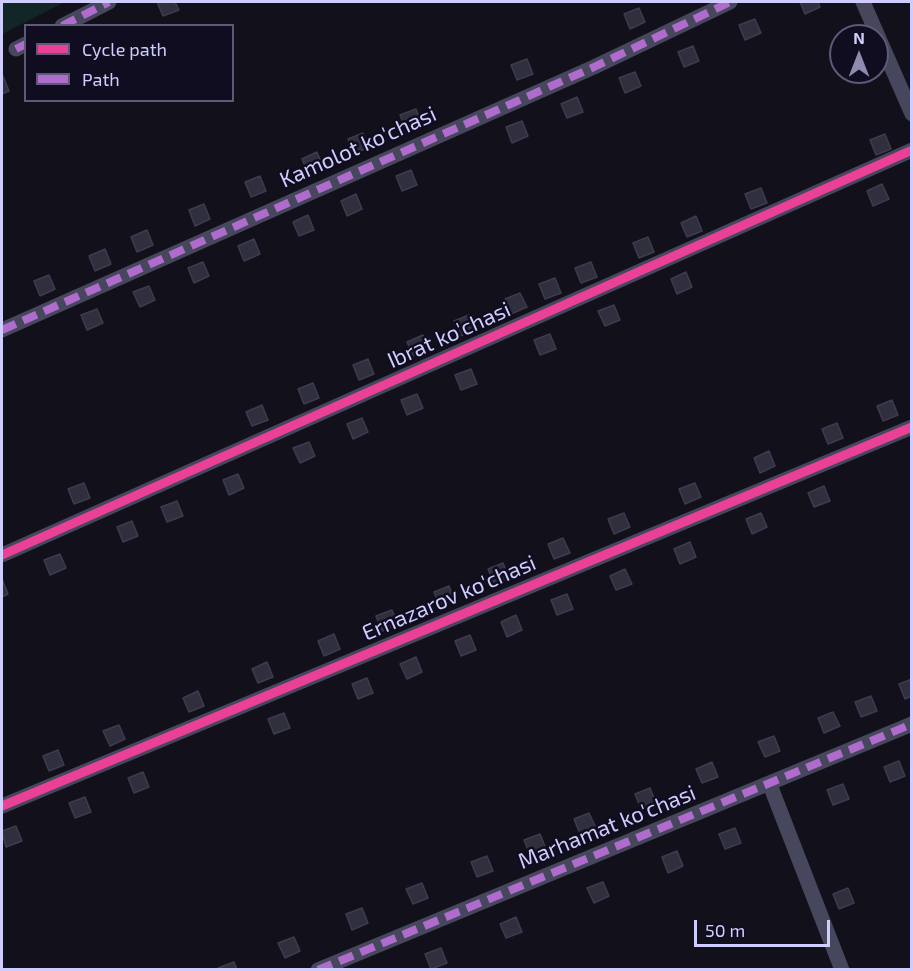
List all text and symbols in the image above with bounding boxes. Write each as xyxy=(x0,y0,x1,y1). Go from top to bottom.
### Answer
legend xyxy=(24,24,234,102)
north arrow xyxy=(829,24,889,84)
text: N xyxy=(853,28,865,47)
text: Cycle path xyxy=(82,38,167,60)
text: Path xyxy=(82,68,120,90)
street label: Kamolot ko'chasi xyxy=(276,101,440,193)
street label: Ibrat ko'chasi xyxy=(383,296,515,374)
street label: Ernazarov ko'chasi xyxy=(358,549,540,647)
street label: Marhamat ko'chasi xyxy=(514,779,700,875)
scale bar xyxy=(697,908,834,946)
text: 50 m xyxy=(705,919,745,941)

